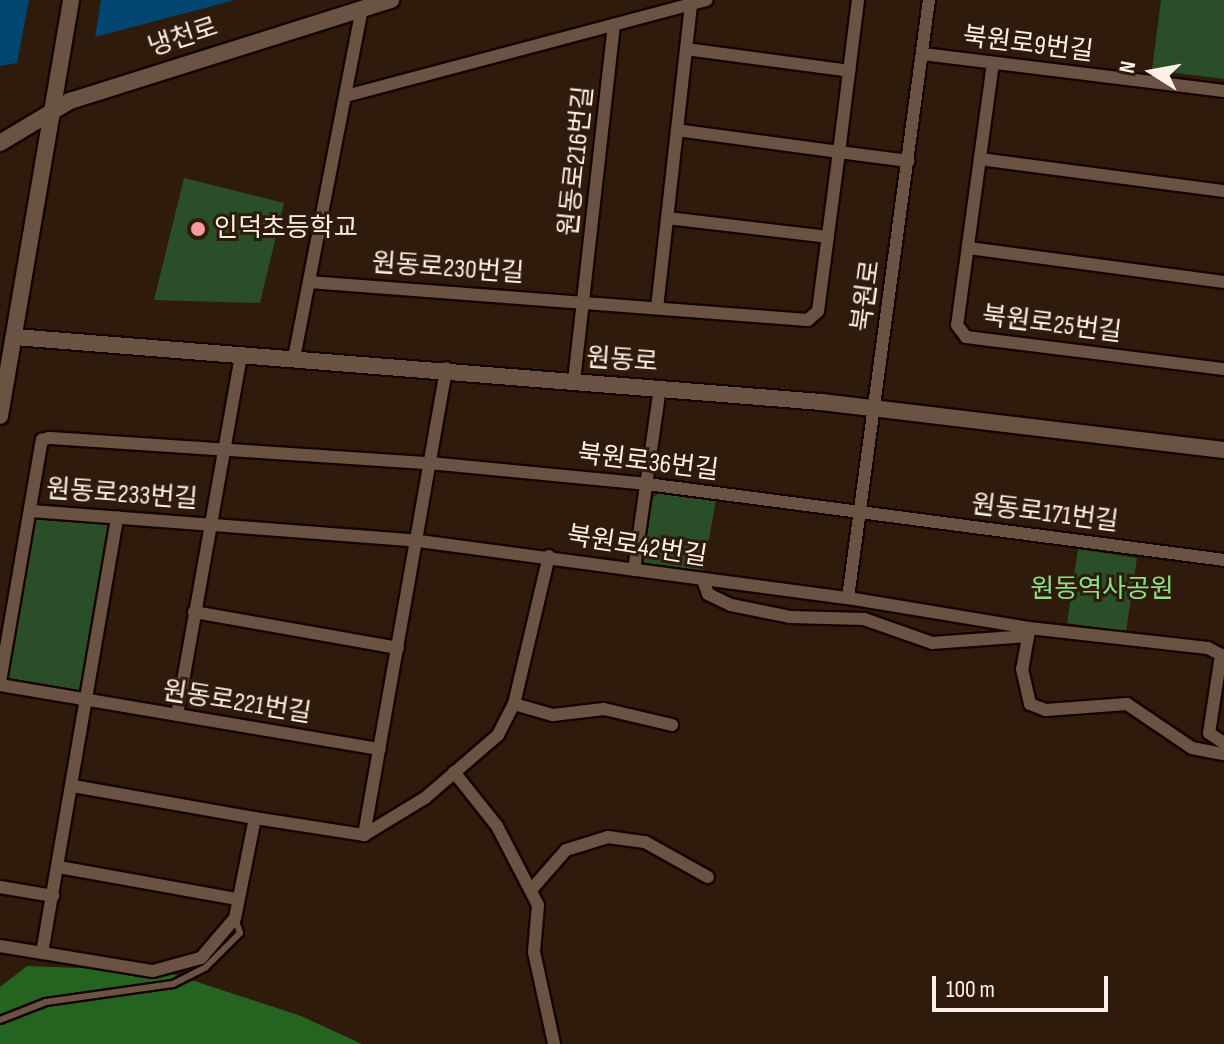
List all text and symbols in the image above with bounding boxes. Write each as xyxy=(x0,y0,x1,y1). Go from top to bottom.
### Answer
street label: 냉천로 xyxy=(144,12,222,64)
street label: 북원로9번길 xyxy=(961,22,1095,68)
north arrow xyxy=(1112,32,1192,112)
text: N xyxy=(1114,59,1142,76)
street label: 원동로216번길 xyxy=(554,84,600,238)
place label: 인덕초등학교 xyxy=(214,213,358,245)
marker: 인덕초등학교 xyxy=(189,220,207,238)
street label: 원동로230번길 xyxy=(371,248,525,290)
street label: 북원로 xyxy=(847,258,887,334)
street label: 북원로25번길 xyxy=(980,301,1124,349)
street label: 원동로 xyxy=(585,343,659,379)
street label: 북원로36번길 xyxy=(576,439,720,487)
street label: 원동로233번길 xyxy=(45,474,199,516)
street label: 원동로171번길 xyxy=(970,489,1120,539)
street label: 북원로42번길 xyxy=(565,521,709,573)
park label: 원동역사공원 xyxy=(1030,574,1174,606)
street label: 원동로221번길 xyxy=(160,676,314,730)
scale bar xyxy=(936,960,1112,1010)
text: 100 m xyxy=(946,975,995,1004)

